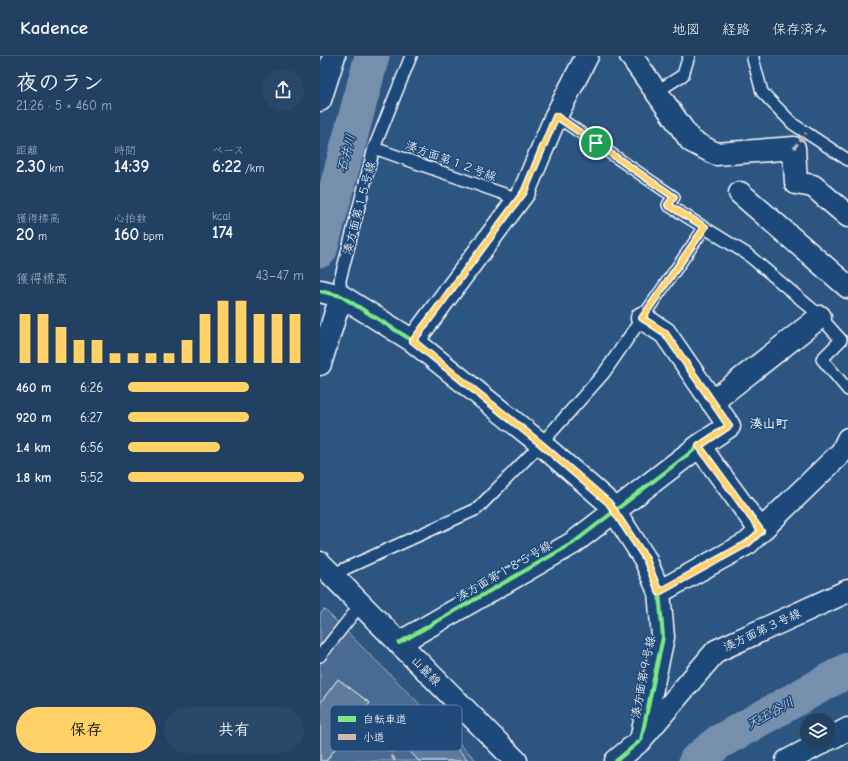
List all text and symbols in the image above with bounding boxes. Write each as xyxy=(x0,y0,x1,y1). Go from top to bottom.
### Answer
text: Kadence xyxy=(20,17,88,39)
text: 地図 xyxy=(672,21,700,38)
text: 経路 xyxy=(722,21,750,38)
text: 保存済み xyxy=(772,21,828,38)
button: share xyxy=(262,69,304,111)
text: 夜のラン xyxy=(16,70,104,96)
text: 21:26 · 5 × 460 m xyxy=(16,98,112,113)
pin xyxy=(579,126,613,160)
water label: 石井川 xyxy=(334,132,358,174)
icon: arrive xyxy=(585,132,607,154)
street label: 湊方面第１２号線 xyxy=(403,138,499,184)
text: 距離 xyxy=(16,144,38,157)
text: 時間 xyxy=(114,144,136,157)
text: ペース xyxy=(212,144,244,157)
text: 2.30 xyxy=(16,157,46,176)
text: 14:39 xyxy=(114,157,149,176)
text: 6:22 xyxy=(212,157,241,176)
street label: 湊方面第１５号線 xyxy=(340,160,378,256)
text: km xyxy=(46,162,64,175)
text: /km xyxy=(241,162,264,175)
text: kcal xyxy=(212,210,230,223)
text: 獲得標高 xyxy=(16,212,60,225)
text: 心拍数 xyxy=(114,212,147,225)
text: 174 xyxy=(212,223,233,242)
text: 20 xyxy=(16,225,34,244)
text: 160 xyxy=(114,225,139,244)
text: m xyxy=(34,230,47,243)
text: bpm xyxy=(139,230,164,243)
text: 43–47 m xyxy=(256,268,304,283)
text: 獲得標高 xyxy=(16,271,68,286)
text: 460 m xyxy=(16,380,51,395)
text: 6:26 xyxy=(80,380,103,395)
text: 920 m xyxy=(16,410,52,425)
text: 6:27 xyxy=(80,410,102,425)
district label: 湊山町 xyxy=(749,416,789,431)
text: 1.4 km xyxy=(16,440,51,455)
text: 6:56 xyxy=(80,440,104,455)
text: 1.8 km xyxy=(16,470,51,485)
text: 5:52 xyxy=(80,470,103,485)
street label: 湊方面第１８５号線 xyxy=(454,538,554,604)
street label: 湊方面第３号線 xyxy=(721,606,803,654)
street label: 湊方面第９号線 xyxy=(628,634,658,720)
street label: 山麓線 xyxy=(408,653,444,689)
water label: 天王谷川 xyxy=(744,694,796,732)
legend xyxy=(330,705,462,751)
button: 保存 xyxy=(16,707,156,753)
button: 共有 xyxy=(164,707,304,753)
text: 自転車道 xyxy=(363,713,407,726)
map controls xyxy=(800,713,836,749)
button: layers xyxy=(800,713,836,749)
text: 小道 xyxy=(363,731,385,744)

